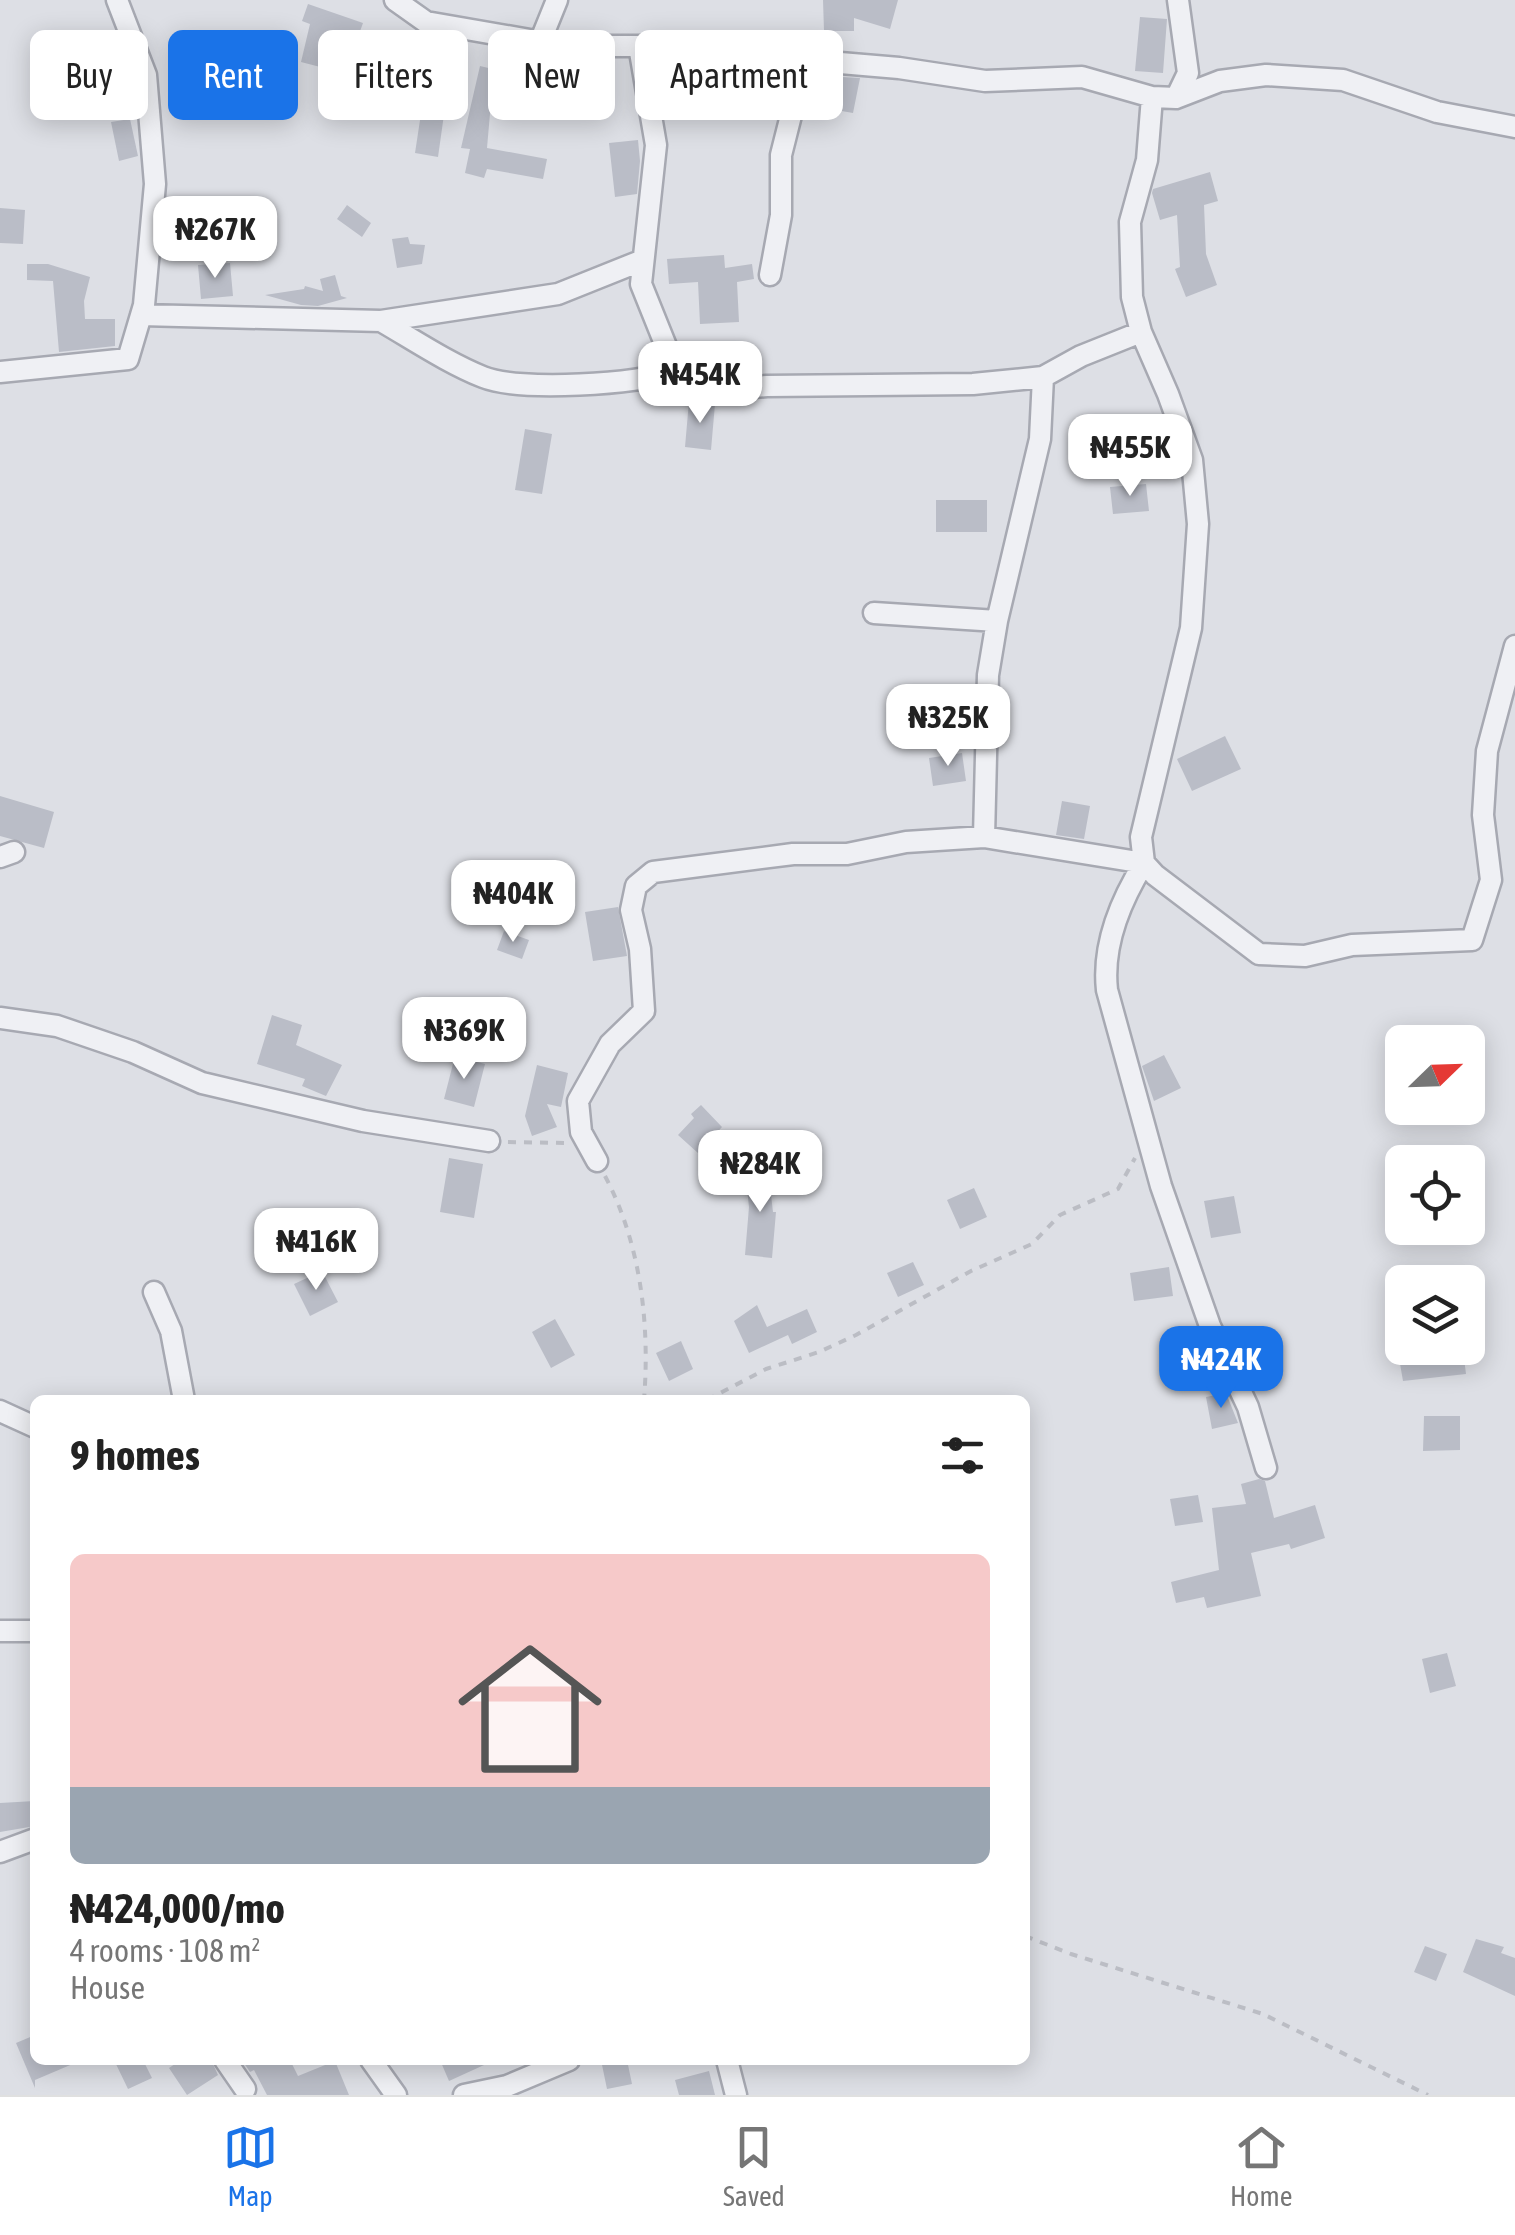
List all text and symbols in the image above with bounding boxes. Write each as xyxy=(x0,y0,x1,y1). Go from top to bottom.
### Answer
chip: Buy xyxy=(30,30,148,120)
chip: Rent xyxy=(168,30,298,120)
chip: Filters xyxy=(318,30,468,120)
chip: New xyxy=(488,30,615,120)
chip: Apartment xyxy=(635,30,843,120)
pin: ₦267K xyxy=(145,196,285,281)
text: ₦267K xyxy=(175,210,255,247)
pin: ₦454K xyxy=(630,341,770,426)
text: ₦454K xyxy=(660,355,740,392)
pin: ₦455K xyxy=(1060,414,1200,499)
text: ₦455K xyxy=(1090,428,1170,465)
pin: ₦325K xyxy=(878,684,1018,769)
text: ₦325K xyxy=(908,698,988,735)
pin: ₦404K xyxy=(443,860,583,945)
text: ₦404K xyxy=(473,874,553,911)
pin: ₦369K xyxy=(394,997,534,1082)
text: ₦369K xyxy=(424,1011,504,1048)
north arrow xyxy=(1385,1025,1485,1125)
map controls xyxy=(1385,1025,1485,1365)
pin: ₦284K xyxy=(690,1130,830,1215)
text: ₦284K xyxy=(720,1144,800,1181)
button: locate xyxy=(1385,1145,1485,1245)
pin: ₦416K xyxy=(246,1208,386,1293)
text: ₦416K xyxy=(276,1222,356,1259)
button: layers xyxy=(1385,1265,1485,1365)
pin: ₦424K xyxy=(1151,1326,1291,1411)
text: ₦424K xyxy=(1181,1340,1261,1377)
icon: filters xyxy=(935,1428,990,1483)
text: 9 homes xyxy=(70,1431,200,1479)
icon: home xyxy=(440,1619,620,1799)
text: ₦424,000/mo xyxy=(70,1884,285,1932)
text: 4 rooms · 108 m² xyxy=(70,1932,260,1969)
text: House xyxy=(70,1969,145,2006)
tab: Map xyxy=(223,2120,278,2212)
tab: Saved xyxy=(723,2120,785,2212)
tab: Home xyxy=(1230,2120,1292,2212)

